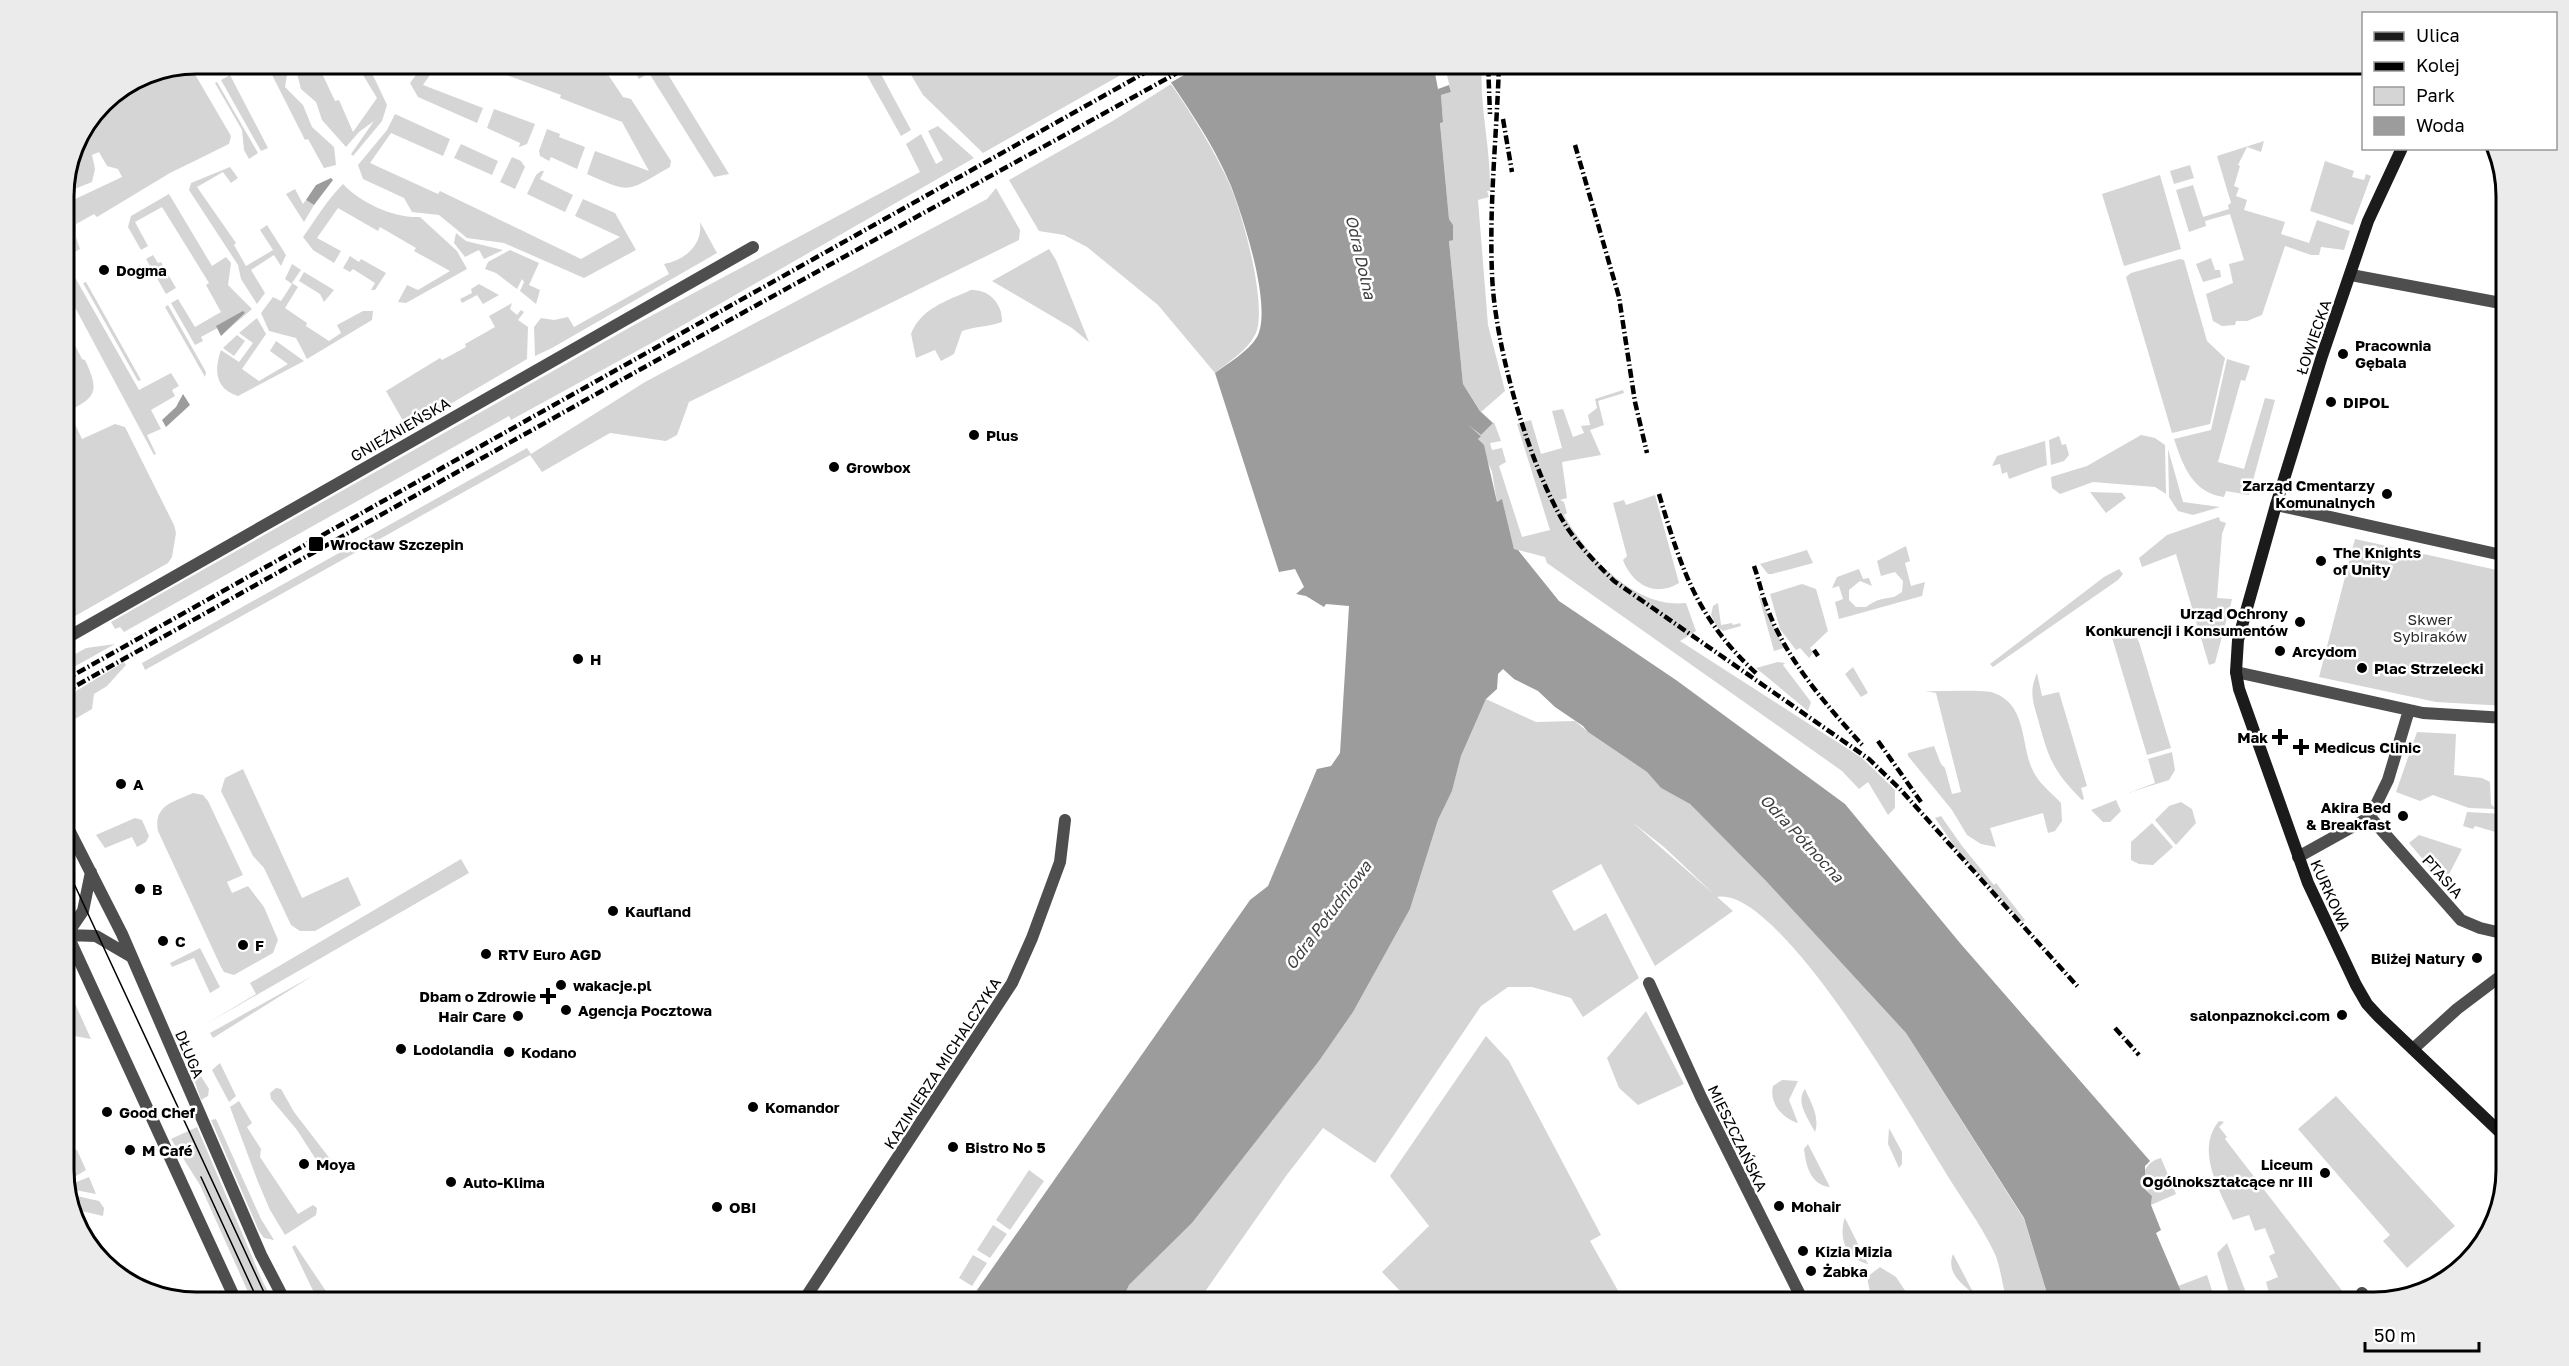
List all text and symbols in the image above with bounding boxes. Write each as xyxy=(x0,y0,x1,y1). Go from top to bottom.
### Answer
legend xyxy=(2362,12,2557,150)
text: Ulica xyxy=(2416,24,2460,46)
text: Kolej xyxy=(2416,54,2460,76)
text: Park xyxy=(2416,84,2455,106)
text: Woda xyxy=(2416,114,2465,136)
water label: Odra Dolna xyxy=(1342,213,1381,302)
place label: Dogma xyxy=(116,261,167,279)
marker: Dogma xyxy=(97,263,111,277)
street label: ŁOWIECKA xyxy=(2292,297,2334,377)
place label: Pracownia Gębala xyxy=(2355,336,2432,371)
marker: Pracownia Gębala xyxy=(2336,347,2350,361)
street label: GNIEŹNIEŃSKA xyxy=(347,393,453,465)
place label: DIPOL xyxy=(2343,393,2389,411)
marker: DIPOL xyxy=(2324,395,2338,409)
place label: Plus xyxy=(986,426,1018,444)
marker: Plus xyxy=(967,428,981,442)
place label: Growbox xyxy=(846,458,911,476)
marker: Growbox xyxy=(827,460,841,474)
place label: Zarząd Cmentarzy Komunalnych xyxy=(2242,476,2375,511)
marker: Zarząd Cmentarzy Komunalnych xyxy=(2380,487,2394,501)
marker: Wrocław Szczepin xyxy=(307,535,325,553)
place label: Wrocław Szczepin xyxy=(330,535,464,553)
place label: The Knights of Unity xyxy=(2333,543,2421,578)
marker: The Knights of Unity xyxy=(2314,554,2328,568)
place label: Urząd Ochrony Konkurencji i Konsumentów xyxy=(2085,604,2289,639)
park label: Skwer Sybiraków xyxy=(2393,610,2467,645)
marker: Urząd Ochrony Konkurencji i Konsumentów xyxy=(2293,615,2307,629)
place label: Arcydom xyxy=(2292,642,2357,660)
marker: Arcydom xyxy=(2273,644,2287,658)
place label: H xyxy=(590,650,601,668)
marker: H xyxy=(571,652,585,666)
place label: Plac Strzelecki xyxy=(2374,659,2484,677)
marker: Plac Strzelecki xyxy=(2355,661,2369,675)
place label: Mak xyxy=(2237,728,2268,746)
marker: Mak xyxy=(2273,730,2287,744)
marker: Medicus Clinic xyxy=(2292,738,2310,756)
place label: Medicus Clinic xyxy=(2314,738,2421,756)
place label: A xyxy=(133,775,144,793)
marker: A xyxy=(114,777,128,791)
water label: Odra Północna xyxy=(1756,790,1849,887)
place label: Akira Bed & Breakfast xyxy=(2306,798,2391,833)
marker: Akira Bed & Breakfast xyxy=(2396,809,2410,823)
street label: PTASIA xyxy=(2419,851,2467,901)
water label: Odra Południowa xyxy=(1281,856,1376,973)
street label: KURKOWA xyxy=(2307,857,2355,933)
place label: B xyxy=(152,880,163,898)
marker: B xyxy=(133,882,147,896)
place label: Kaufland xyxy=(625,902,691,920)
marker: Kaufland xyxy=(606,904,620,918)
place label: C xyxy=(175,932,186,950)
marker: C xyxy=(156,934,170,948)
place label: F xyxy=(255,936,264,954)
marker: F xyxy=(236,938,250,952)
place label: RTV Euro AGD xyxy=(498,945,602,963)
marker: RTV Euro AGD xyxy=(479,947,493,961)
place label: Bliżej Natury xyxy=(2371,949,2465,967)
marker: Bliżej Natury xyxy=(2470,951,2484,965)
street label: KAZIMIERZA MICHALCZYKA xyxy=(880,974,1004,1152)
place label: wakacje.pl xyxy=(573,976,651,994)
marker: wakacje.pl xyxy=(554,978,568,992)
place label: Dbam o Zdrowie xyxy=(419,987,536,1005)
marker: Dbam o Zdrowie xyxy=(541,989,555,1003)
place label: Agencja Pocztowa xyxy=(578,1001,712,1019)
marker: Agencja Pocztowa xyxy=(559,1003,573,1017)
place label: salonpaznokci.com xyxy=(2190,1006,2330,1024)
place label: Hair Care xyxy=(438,1007,506,1025)
marker: salonpaznokci.com xyxy=(2335,1008,2349,1022)
marker: Hair Care xyxy=(511,1009,525,1023)
street label: DŁUGA xyxy=(172,1027,208,1081)
place label: Lodolandia xyxy=(413,1040,494,1058)
marker: Lodolandia xyxy=(394,1042,408,1056)
place label: Kodano xyxy=(521,1043,577,1061)
marker: Kodano xyxy=(502,1045,516,1059)
street label: MIESZCZAŃSKA xyxy=(1705,1082,1771,1194)
place label: Komandor xyxy=(765,1098,840,1116)
marker: Komandor xyxy=(746,1100,760,1114)
place label: Good Chef xyxy=(119,1103,196,1121)
marker: Good Chef xyxy=(100,1105,114,1119)
place label: Bistro No 5 xyxy=(965,1138,1046,1156)
marker: Bistro No 5 xyxy=(946,1140,960,1154)
place label: M Café xyxy=(142,1141,193,1159)
marker: M Café xyxy=(123,1143,137,1157)
place label: Moya xyxy=(316,1155,356,1173)
place label: Liceum Ogólnokształcące nr III xyxy=(2142,1155,2313,1190)
marker: Moya xyxy=(297,1157,311,1171)
marker: Liceum Ogólnokształcące nr III xyxy=(2318,1166,2332,1180)
place label: Auto-Klima xyxy=(463,1173,545,1191)
marker: Auto-Klima xyxy=(444,1175,458,1189)
place label: Mohair xyxy=(1791,1197,1841,1215)
place label: OBI xyxy=(729,1198,756,1216)
marker: Mohair xyxy=(1772,1199,1786,1213)
marker: OBI xyxy=(710,1200,724,1214)
place label: Kizia Mizia xyxy=(1815,1242,1892,1260)
marker: Kizia Mizia xyxy=(1796,1244,1810,1258)
place label: Żabka xyxy=(1823,1262,1868,1280)
marker: Żabka xyxy=(1804,1264,1818,1278)
scale bar xyxy=(2365,1315,2479,1353)
text: 50 m xyxy=(2374,1324,2416,1346)

